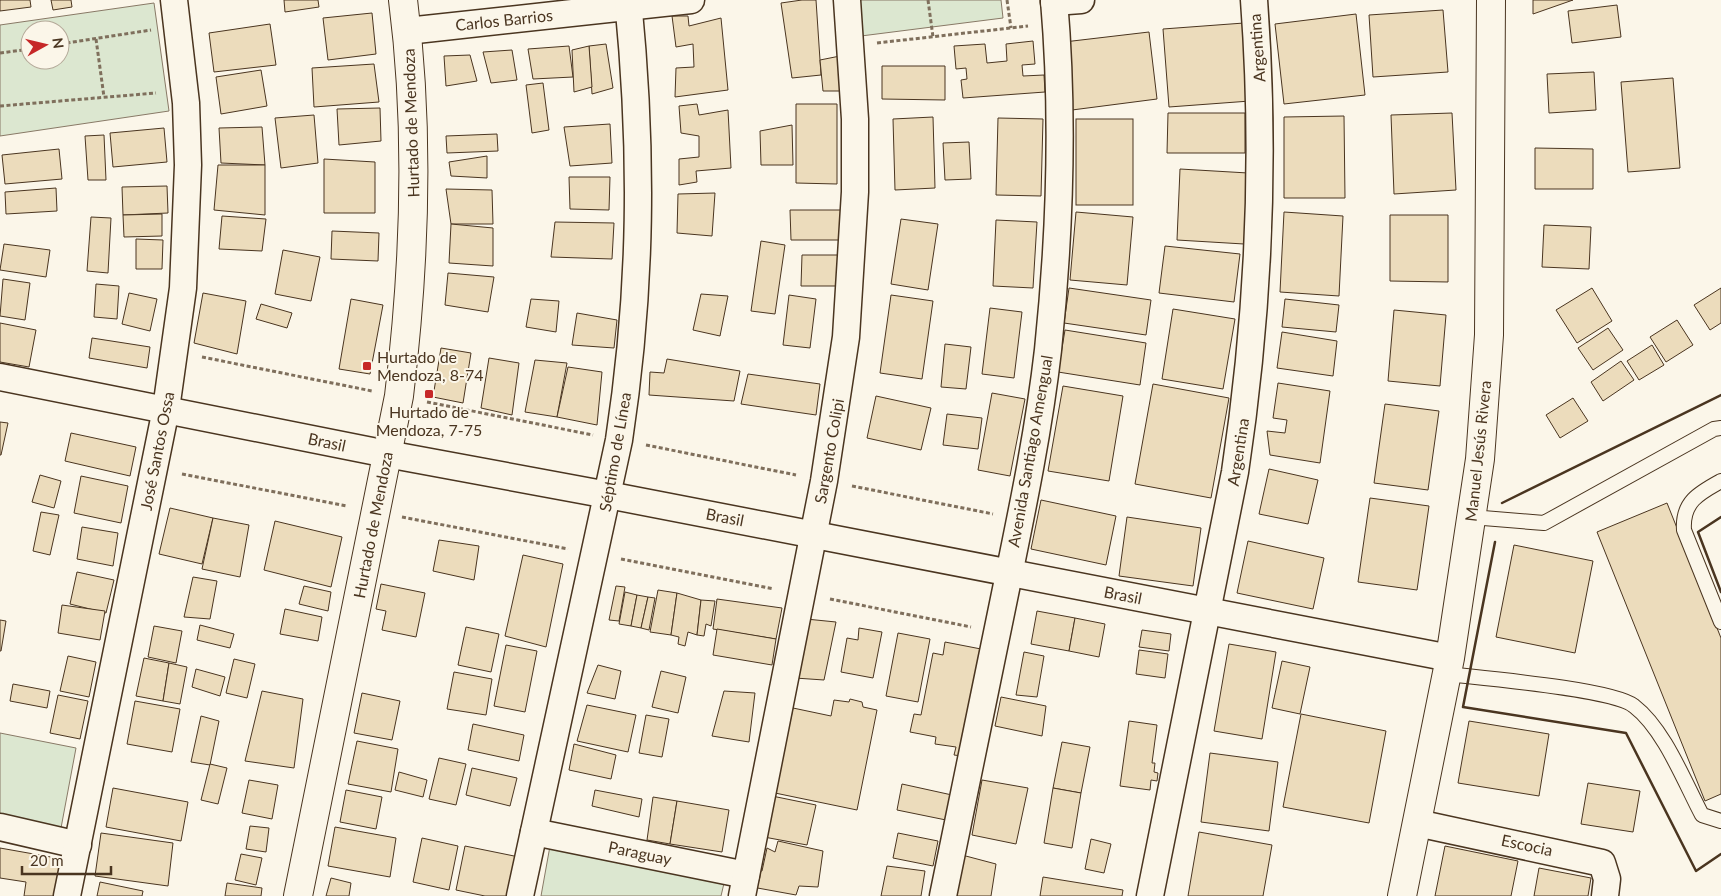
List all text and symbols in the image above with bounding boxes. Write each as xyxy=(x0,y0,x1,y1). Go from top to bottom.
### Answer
street label: Carlos Barrios xyxy=(454,5,554,34)
street label: Argentina xyxy=(1245,13,1268,83)
north arrow xyxy=(20,20,70,70)
text: N xyxy=(49,37,68,50)
street label: Hurtado de Mendoza xyxy=(398,48,423,198)
place label: Hurtado de Mendoza, 8-74 xyxy=(377,347,484,384)
street label: Avenida Santiago Amengual xyxy=(1003,353,1056,548)
marker: Hurtado de Mendoza, 8-74 xyxy=(361,360,373,372)
street label: Manuel Jesús Rivera xyxy=(1461,379,1494,523)
marker: Hurtado de Mendoza, 7-75 xyxy=(423,388,435,400)
street label: José Santos Ossa xyxy=(136,390,177,512)
street label: Séptimo de Línea xyxy=(595,391,634,513)
street label: Sargento Colipi xyxy=(810,397,847,505)
place label: Hurtado de Mendoza, 7-75 xyxy=(376,402,482,439)
street label: Argentina xyxy=(1223,417,1252,487)
street label: Brasil xyxy=(306,428,348,455)
street label: Hurtado de Mendoza xyxy=(349,450,396,600)
street label: Brasil xyxy=(704,504,746,529)
street label: Brasil xyxy=(1102,582,1144,607)
street label: Escocia xyxy=(1500,830,1555,859)
street label: Paraguay xyxy=(607,837,674,869)
scale bar xyxy=(22,844,111,876)
text: 20 m xyxy=(30,851,64,869)

